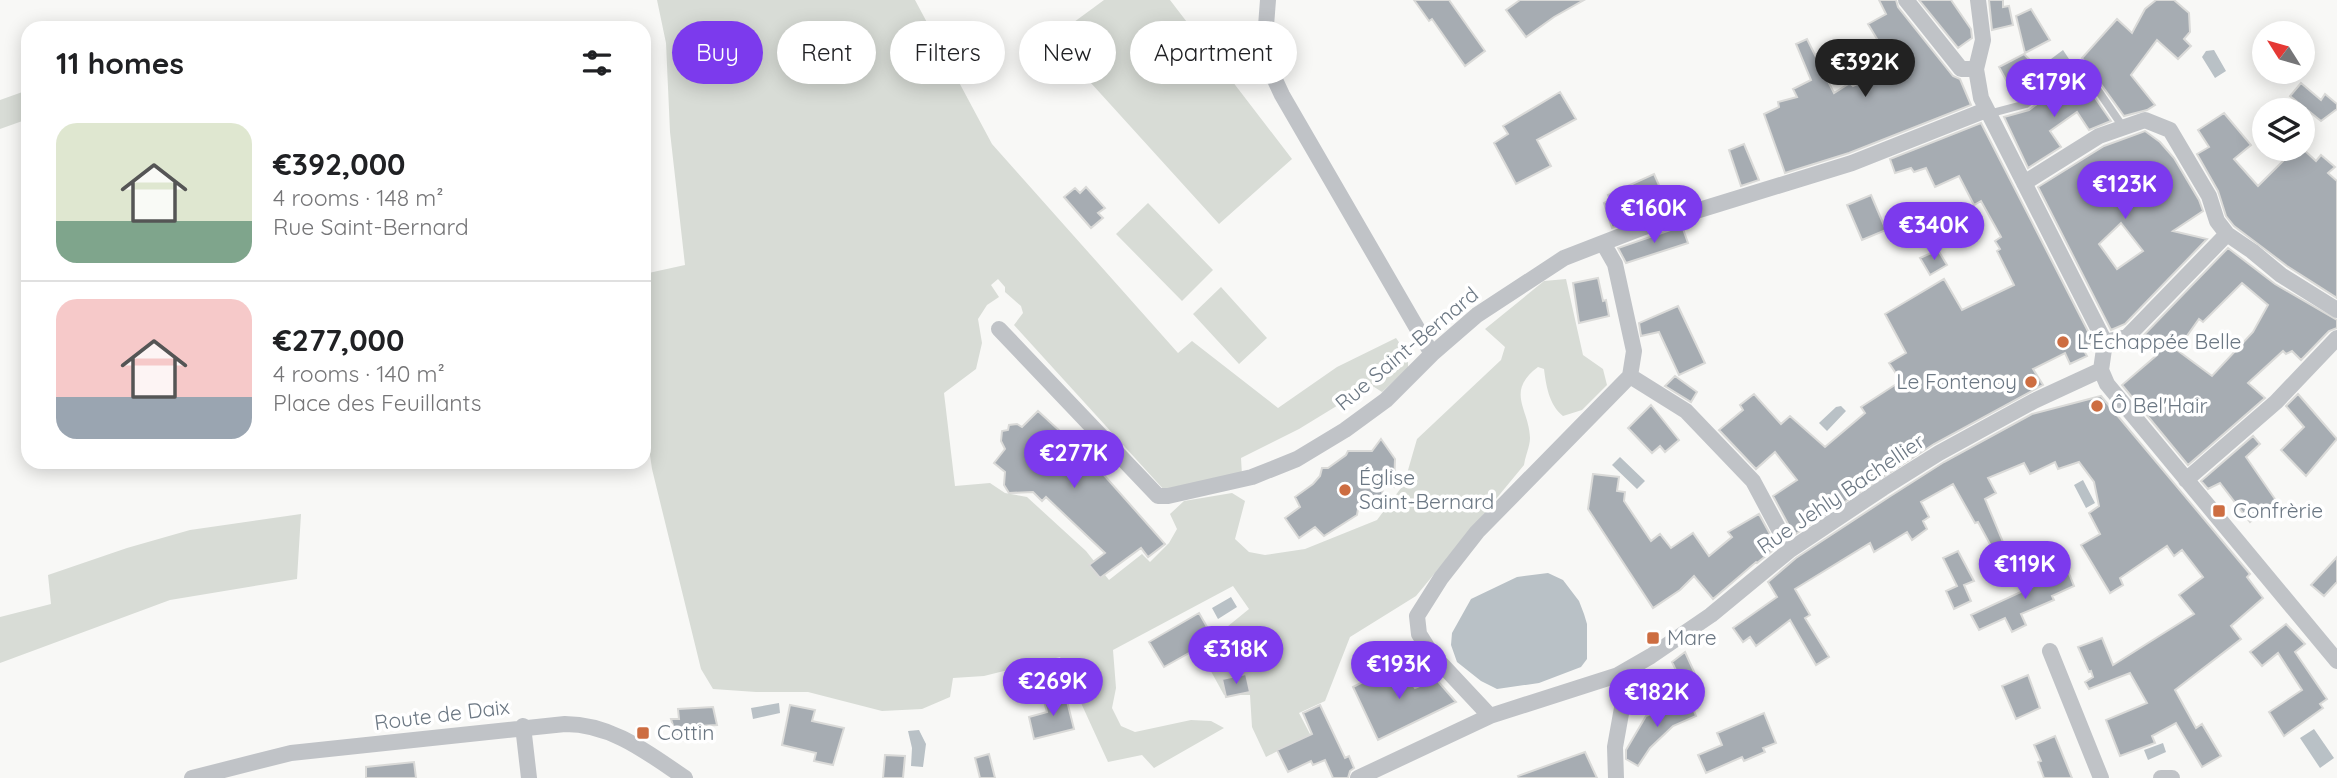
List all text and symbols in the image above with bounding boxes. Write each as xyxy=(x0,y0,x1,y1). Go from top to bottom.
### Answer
chip: Buy xyxy=(672,21,763,84)
chip: Rent xyxy=(777,21,876,84)
chip: Filters xyxy=(890,21,1005,84)
chip: New xyxy=(1019,21,1116,84)
chip: Apartment xyxy=(1130,21,1297,84)
north arrow xyxy=(2252,21,2315,84)
map controls xyxy=(2252,21,2315,161)
pin: €392K xyxy=(1816,40,1914,99)
text: 11 homes xyxy=(56,44,184,82)
icon: filters xyxy=(578,44,616,82)
text: €392K xyxy=(1831,47,1899,76)
pin: €179K xyxy=(2005,60,2103,119)
text: €179K xyxy=(2022,67,2086,96)
button: layers xyxy=(2252,98,2315,161)
text: €392,000 xyxy=(273,145,406,183)
icon: home xyxy=(112,151,196,235)
pin: €123K xyxy=(2076,162,2174,221)
text: €123K xyxy=(2093,169,2157,198)
text: 4 rooms · 148 m² xyxy=(273,183,444,212)
pin: €160K xyxy=(1605,186,1703,245)
text: €160K xyxy=(1621,193,1687,222)
pin: €340K xyxy=(1885,202,1983,262)
text: €340K xyxy=(1899,210,1969,239)
text: Rue Saint-Bernard xyxy=(273,212,469,241)
street label: Rue Saint-Bernard xyxy=(1330,281,1483,416)
text: €277,000 xyxy=(273,321,404,359)
icon: home xyxy=(112,327,196,411)
place label: L'Échappée Belle xyxy=(2077,328,2241,354)
marker: L'Échappée Belle xyxy=(2055,334,2071,350)
text: 4 rooms · 140 m² xyxy=(273,359,445,388)
place label: Le Fontenoy xyxy=(1896,368,2017,394)
marker: Le Fontenoy xyxy=(2023,374,2039,390)
text: Place des Feuillants xyxy=(273,388,482,417)
place label: Ô Bel'Hair xyxy=(2111,392,2208,418)
marker: Ô Bel'Hair xyxy=(2089,398,2105,414)
street label: Rue Jehly Bachellier xyxy=(1752,427,1929,559)
pin: €277K xyxy=(1025,430,1123,490)
text: €277K xyxy=(1040,438,1108,467)
place label: Église Saint-Bernard xyxy=(1359,464,1494,514)
marker: Église Saint-Bernard xyxy=(1337,482,1353,498)
place label: Confrèrie xyxy=(2233,497,2323,523)
marker: Confrèrie xyxy=(2211,503,2227,519)
pin: €119K xyxy=(1976,542,2074,601)
text: €119K xyxy=(1995,549,2055,578)
place label: Mare xyxy=(1667,624,1717,650)
pin: €318K xyxy=(1187,626,1285,686)
marker: Mare xyxy=(1645,630,1661,646)
text: €318K xyxy=(1204,634,1268,663)
pin: €193K xyxy=(1350,642,1448,701)
text: €193K xyxy=(1367,649,1431,678)
pin: €269K xyxy=(1004,658,1102,718)
text: €269K xyxy=(1019,666,1087,695)
pin: €182K xyxy=(1608,670,1706,729)
text: €182K xyxy=(1625,677,1689,706)
street label: Route de Daix xyxy=(373,693,511,735)
place label: Cottin xyxy=(657,719,714,745)
marker: Cottin xyxy=(635,725,651,741)

